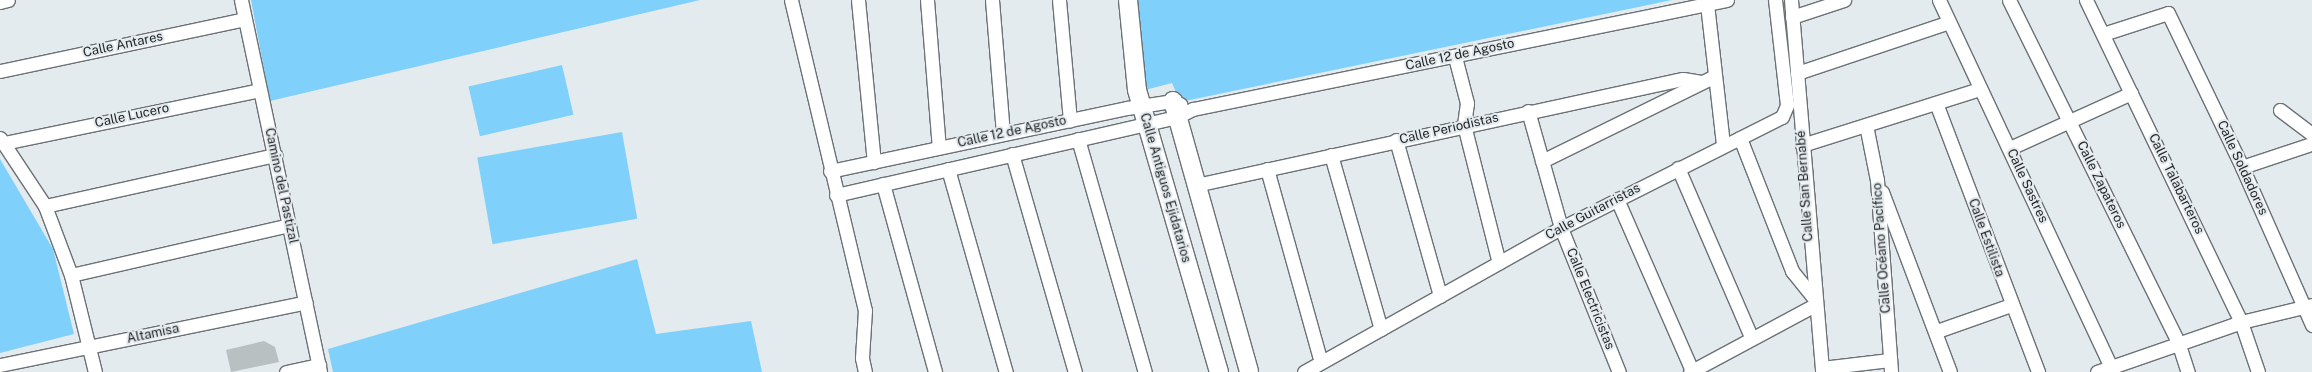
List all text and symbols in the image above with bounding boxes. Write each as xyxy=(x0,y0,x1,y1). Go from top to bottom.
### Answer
street label: Calle Antares xyxy=(82,29,164,61)
street label: Calle 12 de Agosto xyxy=(1404,36,1516,74)
street label: Calle Lucero xyxy=(93,100,171,132)
street label: Calle Periodistas xyxy=(1398,110,1500,148)
street label: Calle Antiguos Ejidatarios xyxy=(1136,111,1194,265)
street label: Calle 12 de Agosto xyxy=(956,113,1068,151)
street label: Calle Soldadores xyxy=(2213,118,2271,218)
street label: Camino del Pastizal xyxy=(261,127,301,245)
street label: Calle San Bernabé xyxy=(1793,130,1817,242)
street label: Calle Talabarteros xyxy=(2145,131,2207,237)
street label: Calle Zapateros xyxy=(2073,139,2129,231)
street label: Calle Sastres xyxy=(2003,146,2051,226)
street label: Calle Guitarristas xyxy=(1543,180,1643,244)
street label: Calle Océano Pacífico xyxy=(1870,182,1894,314)
street label: Calle Estilista xyxy=(1965,197,2007,279)
street label: Calle Electricistas xyxy=(1562,246,1618,352)
street label: Altamisa xyxy=(125,321,181,347)

